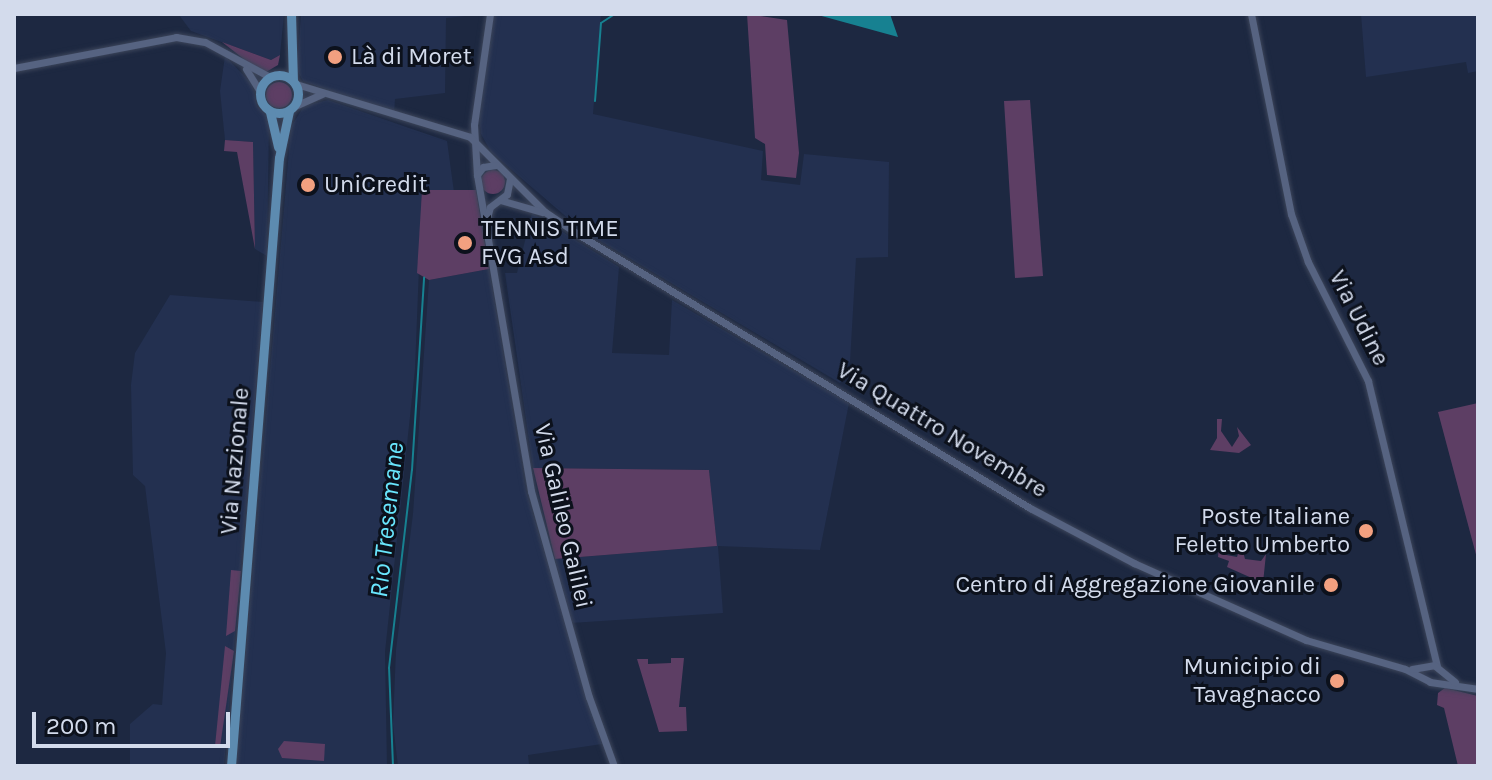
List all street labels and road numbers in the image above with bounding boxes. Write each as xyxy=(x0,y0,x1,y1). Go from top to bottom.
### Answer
street label: Via Udine xyxy=(1323,265,1395,371)
street label: Via Quattro Novembre xyxy=(832,356,1052,504)
street label: Via Nazionale xyxy=(214,386,256,536)
street label: Via Galileo Galilei xyxy=(528,421,598,611)

